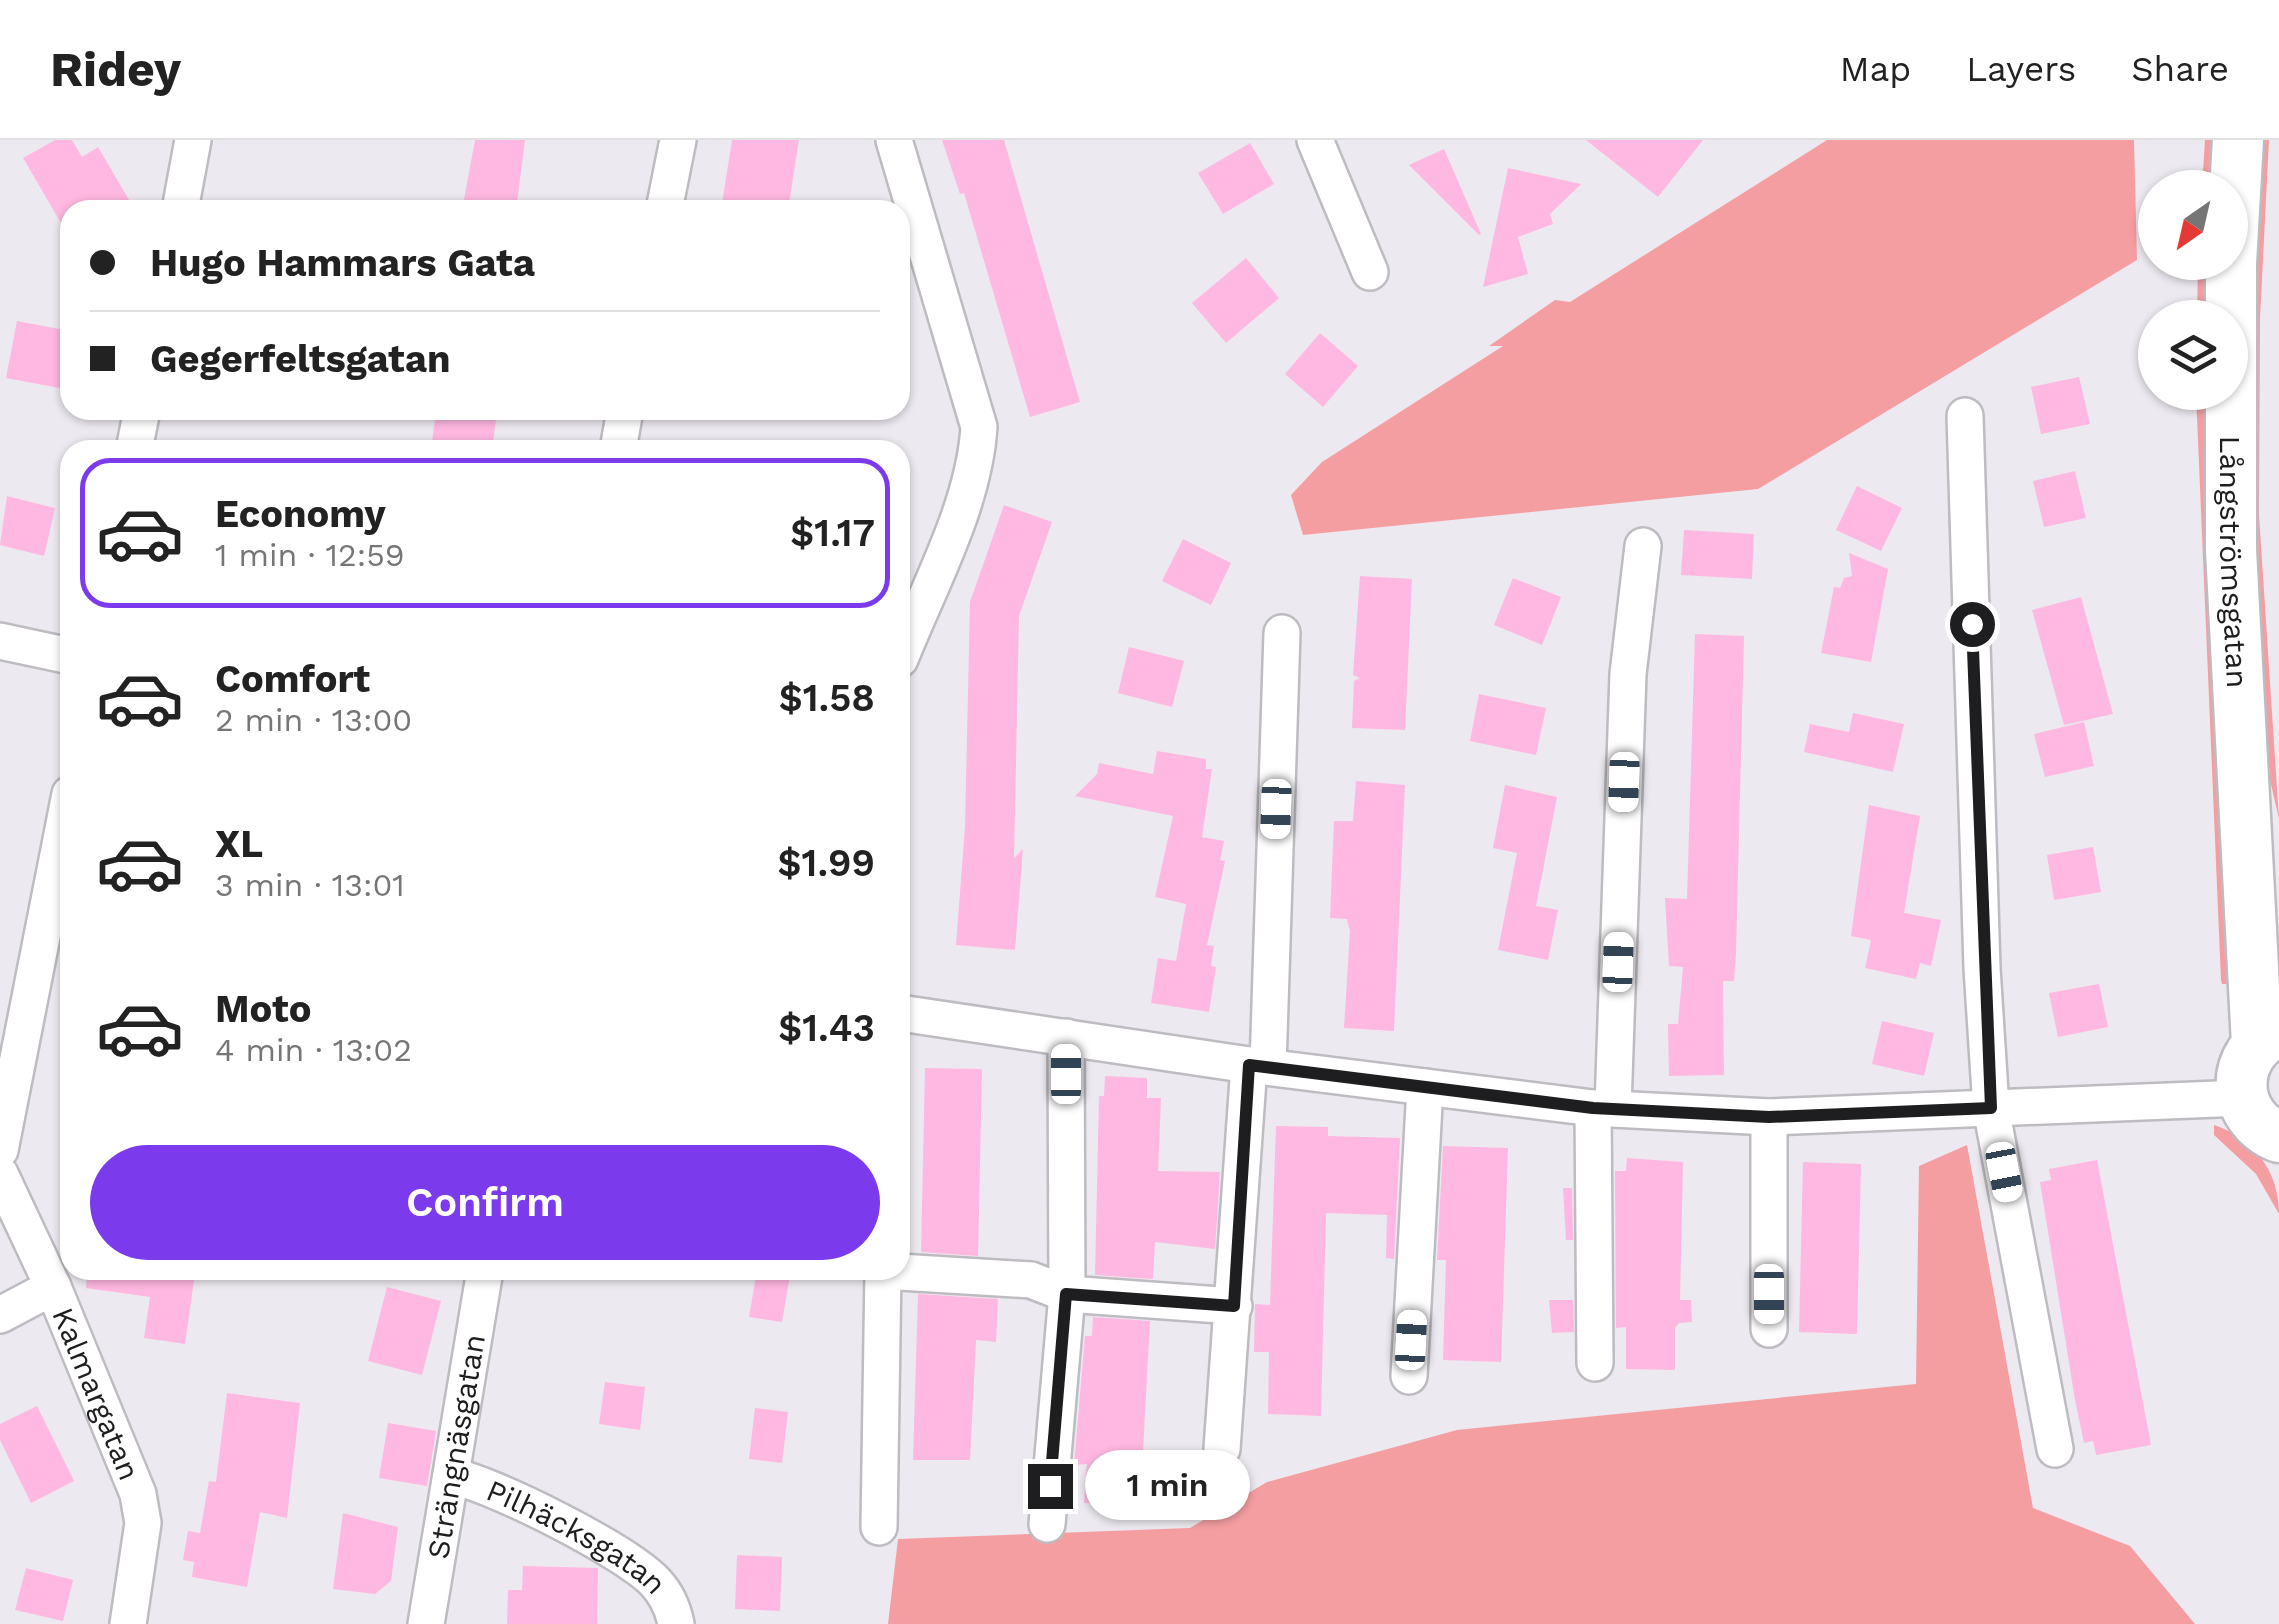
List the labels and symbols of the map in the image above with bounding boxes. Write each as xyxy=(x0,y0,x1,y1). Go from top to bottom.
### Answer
north arrow xyxy=(2138,170,2248,280)
street label: Långströmsgatan xyxy=(2213,436,2256,689)
route start xyxy=(1950,602,1995,647)
car xyxy=(1608,751,1640,813)
car xyxy=(1260,778,1292,840)
car xyxy=(1602,931,1634,993)
car xyxy=(1051,1044,1081,1104)
car xyxy=(1984,1140,2024,1204)
car xyxy=(1754,1264,1784,1324)
street label: Kalmargatan xyxy=(46,1302,148,1485)
car xyxy=(1394,1309,1428,1371)
street label: Strängnäsgatan xyxy=(420,1332,492,1561)
callout: 1 min xyxy=(1085,1451,1250,1521)
route end xyxy=(1028,1464,1073,1509)
street label: Pilhäcksgatan xyxy=(482,1472,674,1601)

